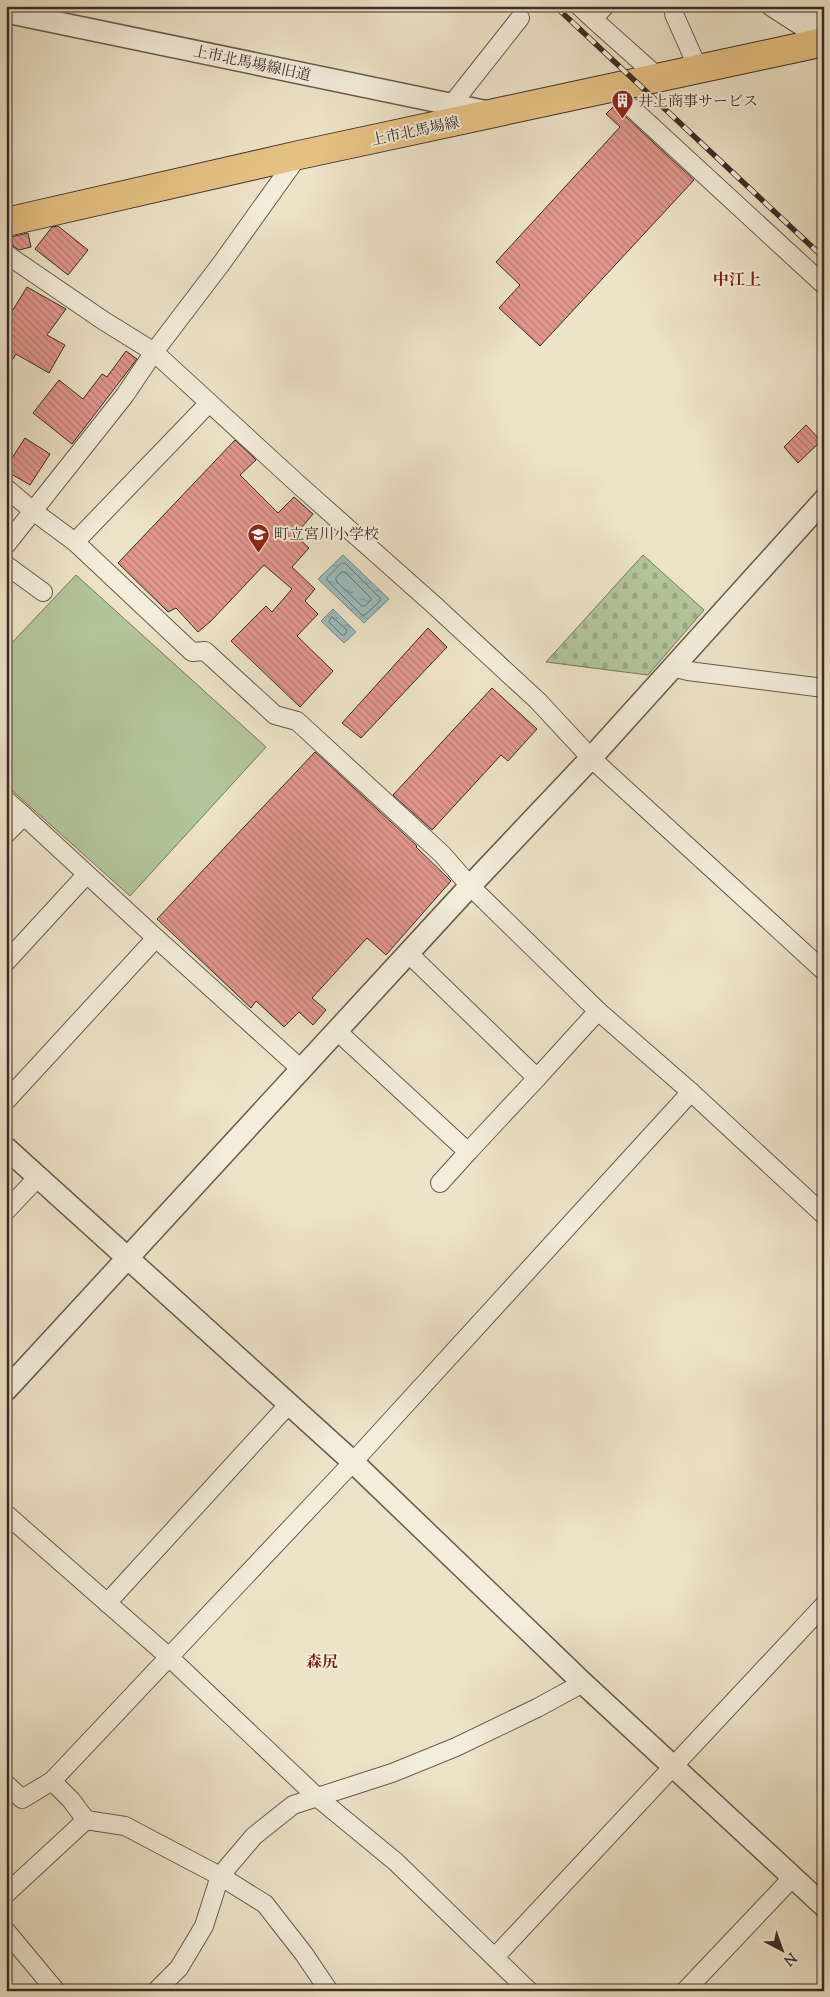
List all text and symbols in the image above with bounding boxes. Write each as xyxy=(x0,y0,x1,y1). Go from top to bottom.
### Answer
street label: 上市北馬場線旧道 xyxy=(191,42,313,87)
building icon: 井上商事サービス xyxy=(610,89,634,120)
place label: 井上商事サービス xyxy=(638,92,758,113)
street label: 上市北馬場線 xyxy=(369,113,462,152)
district label: 中江上 xyxy=(713,270,761,293)
school or university icon: 町立宮川小学校 xyxy=(246,522,270,553)
place label: 町立宮川小学校 xyxy=(274,525,379,546)
district label: 森尻 xyxy=(306,1652,338,1675)
north arrow xyxy=(758,1924,808,1974)
text: N xyxy=(778,1947,800,1970)

